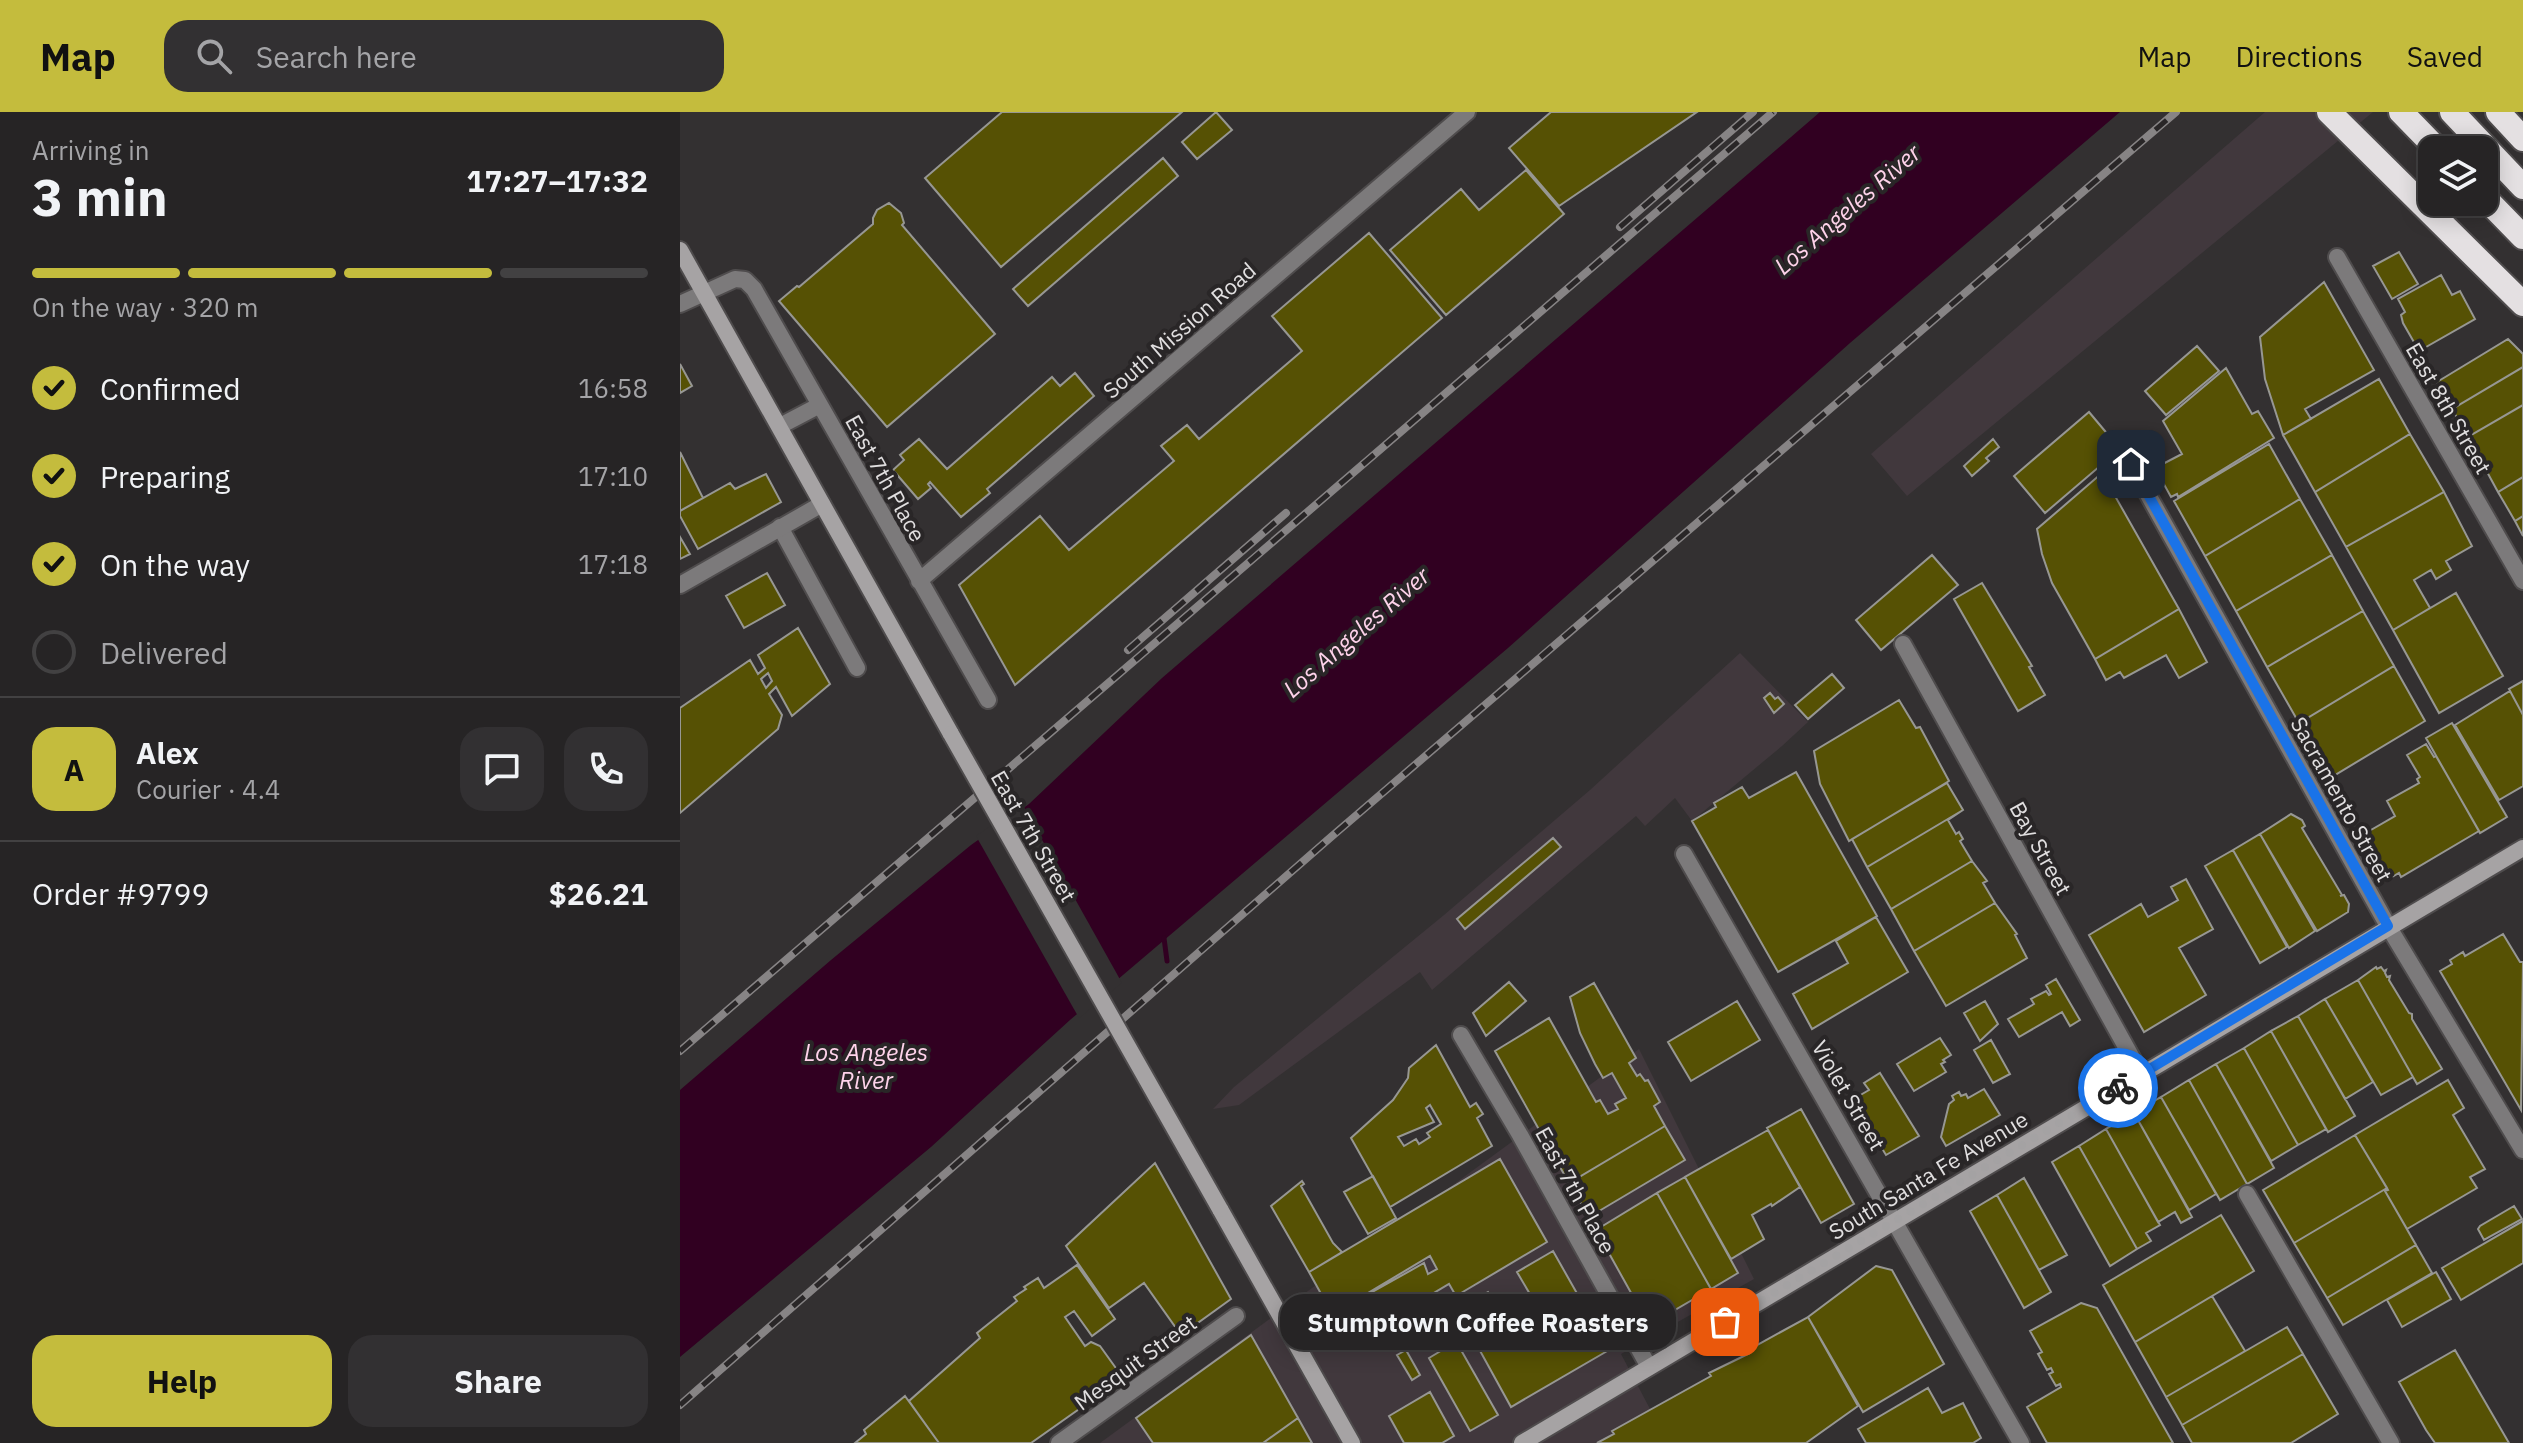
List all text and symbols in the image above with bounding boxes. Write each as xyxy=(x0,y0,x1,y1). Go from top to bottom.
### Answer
search box xyxy=(164,20,724,92)
text: Map xyxy=(40,32,116,81)
icon: search xyxy=(192,34,236,78)
text: Search here xyxy=(256,37,417,76)
text: Map xyxy=(2137,38,2191,75)
text: Directions xyxy=(2235,38,2363,75)
text: Saved xyxy=(2407,38,2483,75)
text: Arriving in xyxy=(32,133,149,167)
water label: Los Angeles River xyxy=(1767,136,1928,281)
map controls xyxy=(2418,136,2498,216)
button: layers xyxy=(2418,136,2498,216)
text: 17:27–17:32 xyxy=(467,161,648,200)
text: 3 min xyxy=(32,163,168,230)
street label: South Mission Road xyxy=(1096,255,1262,405)
text: On the way · 320 m xyxy=(32,290,258,324)
street label: East 8th Street xyxy=(2400,337,2498,479)
icon: check xyxy=(32,366,76,410)
text: Confirmed xyxy=(100,369,241,408)
text: 16:58 xyxy=(578,371,648,405)
street label: East 7th Place xyxy=(839,409,933,547)
pin xyxy=(2097,430,2165,498)
icon: home xyxy=(2109,442,2153,486)
icon: check xyxy=(32,454,76,498)
text: Preparing xyxy=(100,457,230,496)
text: 17:10 xyxy=(578,459,648,493)
icon: check xyxy=(32,542,76,586)
text: On the way xyxy=(100,545,250,584)
text: 17:18 xyxy=(578,547,648,581)
water label: Los Angeles River xyxy=(1276,559,1437,704)
text: Delivered xyxy=(100,633,228,672)
street label: Sacramento Street xyxy=(2285,711,2399,887)
button: chat xyxy=(460,727,544,811)
button: phone xyxy=(564,727,648,811)
text: Alex xyxy=(136,733,199,772)
text: A xyxy=(64,750,84,789)
street label: East 7th Street xyxy=(985,765,1083,907)
text: Courier · 4.4 xyxy=(136,772,280,806)
street label: Bay Street xyxy=(2003,796,2079,900)
text: Order #9799 xyxy=(32,874,209,913)
text: $26.21 xyxy=(549,874,648,913)
street label: Violet Street xyxy=(1806,1035,1892,1155)
water label: Los Angeles River xyxy=(804,1036,928,1096)
courier xyxy=(2078,1048,2158,1128)
icon: bike xyxy=(2096,1066,2140,1110)
street label: South Santa Fe Avenue xyxy=(1823,1104,2033,1246)
street label: East 7th Place xyxy=(1529,1121,1623,1259)
pin xyxy=(1691,1288,1759,1356)
callout: Stumptown Coffee Roasters xyxy=(1281,1294,1677,1350)
icon: bag xyxy=(1703,1300,1747,1344)
text: Stumptown Coffee Roasters xyxy=(1307,1305,1649,1339)
street label: Mesquit Street xyxy=(1068,1308,1202,1416)
button: Help xyxy=(32,1335,332,1427)
button: Share xyxy=(348,1335,648,1427)

